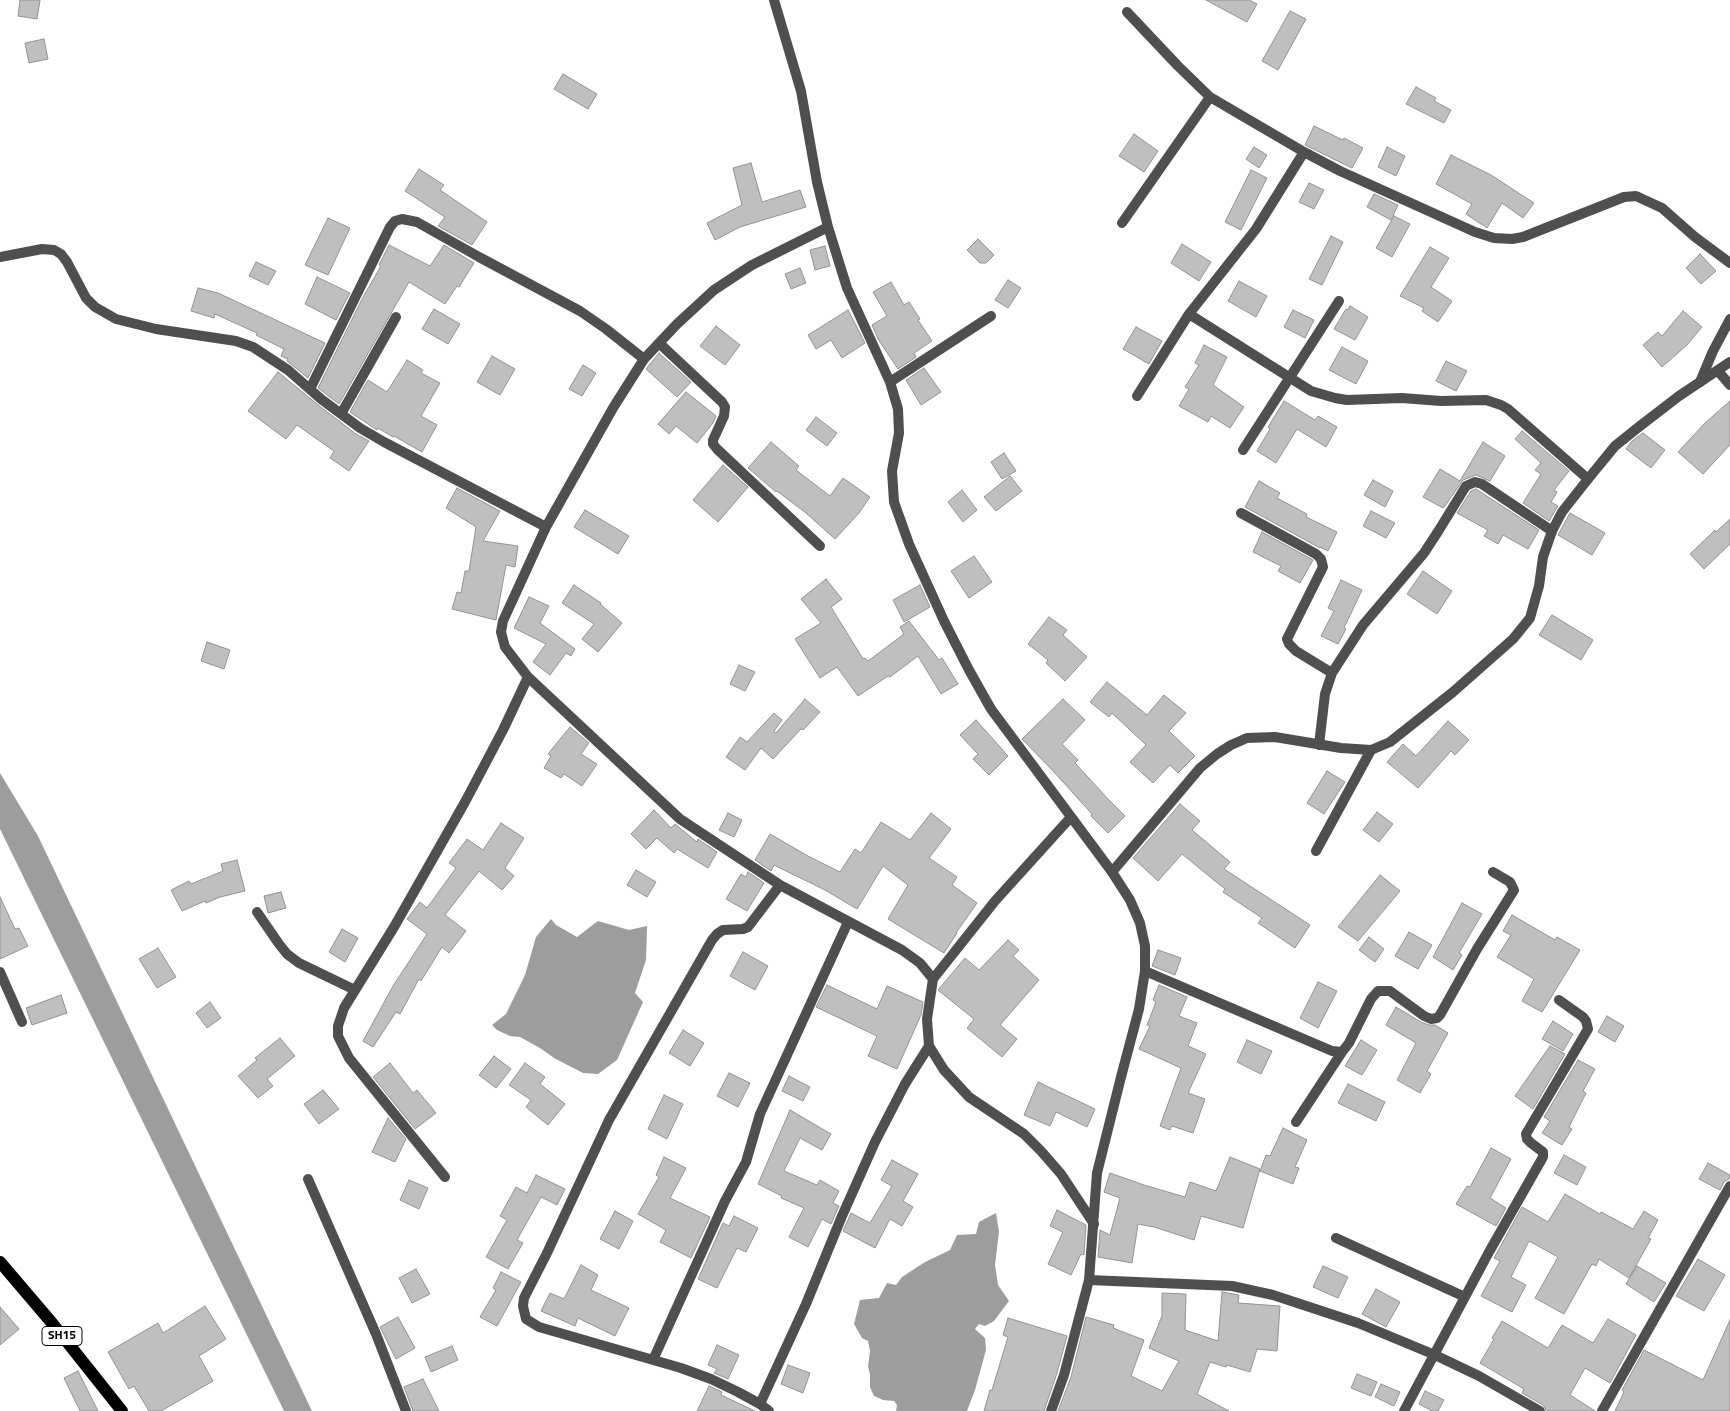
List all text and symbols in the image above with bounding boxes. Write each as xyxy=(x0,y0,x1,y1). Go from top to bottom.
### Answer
road number: SH15 xyxy=(42,1326,82,1345)

